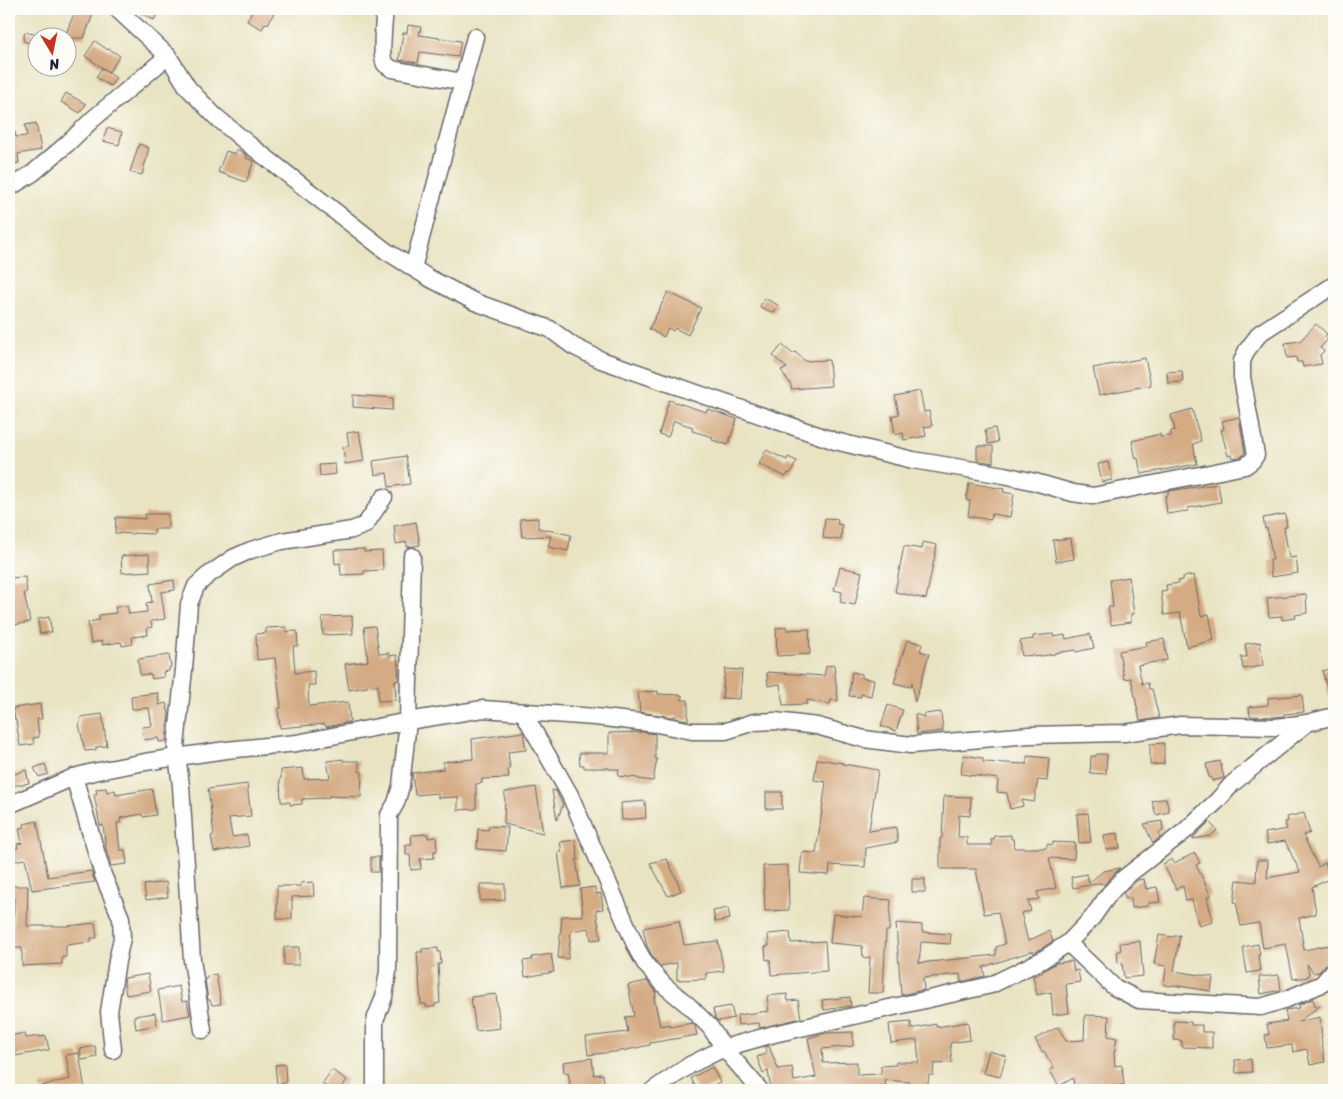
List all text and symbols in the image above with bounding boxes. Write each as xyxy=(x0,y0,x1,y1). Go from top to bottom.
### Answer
north arrow xyxy=(28,28,78,78)
text: N xyxy=(47,51,62,78)

